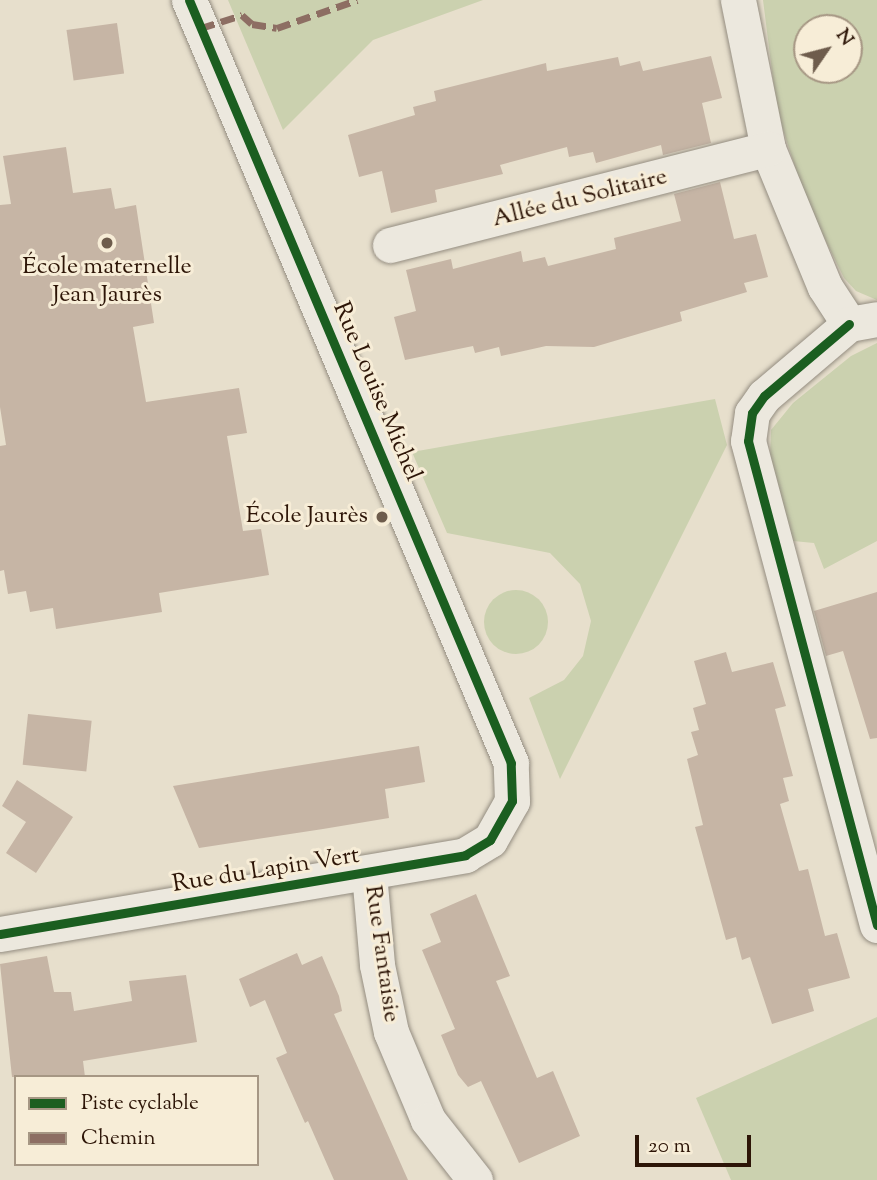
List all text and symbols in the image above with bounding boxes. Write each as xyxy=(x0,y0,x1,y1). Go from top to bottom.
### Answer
north arrow xyxy=(793,14,863,84)
text: N xyxy=(829,24,859,52)
street label: Allée du Solitaire xyxy=(490,163,670,235)
marker: École maternelle Jean Jaurès xyxy=(99,235,115,251)
place label: École maternelle Jean Jaurès xyxy=(22,254,192,310)
street label: Rue Louise Michel xyxy=(325,298,427,486)
place label: École Jaurès xyxy=(246,503,368,531)
marker: École Jaurès xyxy=(374,509,390,525)
street label: Rue du Lapin Vert xyxy=(170,842,362,900)
street label: Rue Fantaisie xyxy=(357,884,405,1024)
legend xyxy=(14,1075,259,1166)
text: Piste cyclable xyxy=(81,1089,199,1119)
scale bar xyxy=(639,1120,754,1164)
text: Chemin xyxy=(81,1124,156,1154)
text: 20 m xyxy=(648,1132,691,1162)

